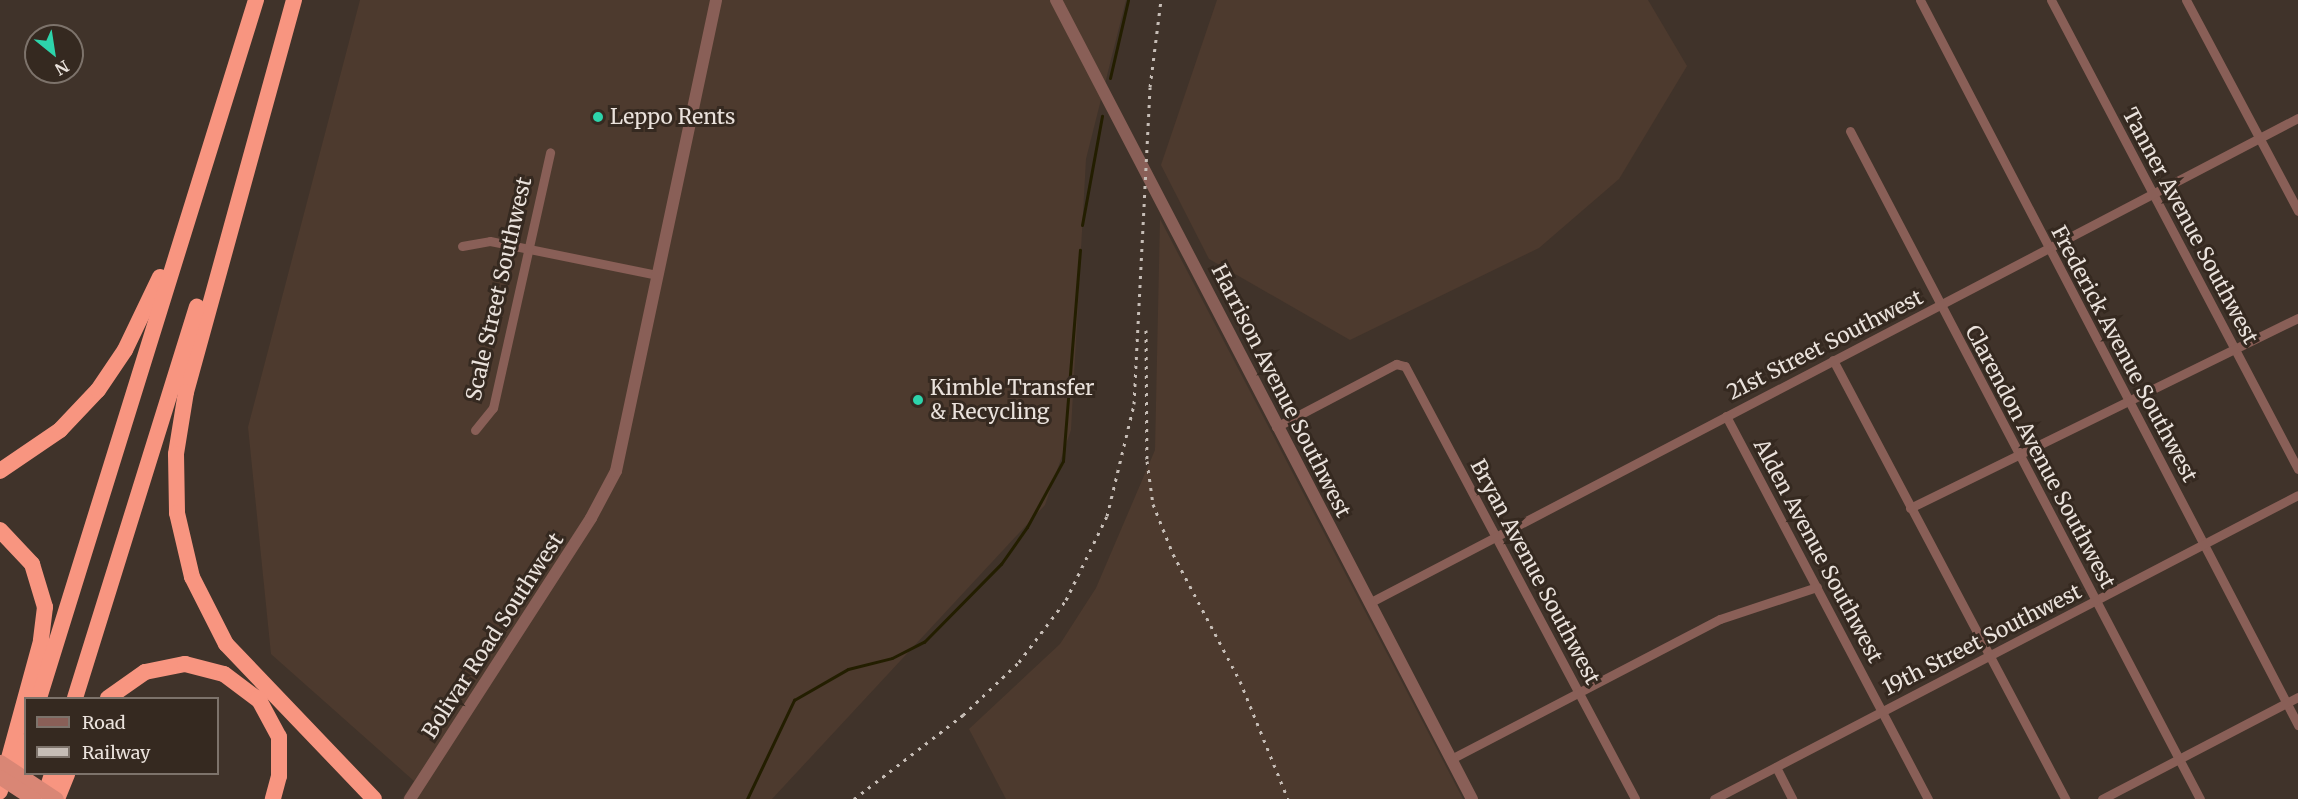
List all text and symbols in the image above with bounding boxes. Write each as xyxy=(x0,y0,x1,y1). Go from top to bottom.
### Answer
north arrow xyxy=(24,24,84,84)
text: N xyxy=(52,56,72,80)
place label: Leppo Rents xyxy=(610,104,735,130)
street label: Tanner Avenue Southwest xyxy=(2117,104,2263,348)
marker: Leppo Rents xyxy=(591,110,605,124)
street label: Scale Street Southwest xyxy=(461,175,537,403)
street label: Frederick Avenue Southwest xyxy=(2046,222,2202,486)
street label: Harrison Avenue Southwest xyxy=(1206,260,1356,522)
street label: 21st Street Southwest xyxy=(1723,285,1927,405)
street label: Clarendon Avenue Southwest xyxy=(1960,321,2120,593)
place label: Kimble Transfer & Recycling xyxy=(930,375,1095,425)
marker: Kimble Transfer & Recycling xyxy=(911,393,925,407)
street label: Alden Avenue Southwest xyxy=(1748,435,1888,667)
street label: Bryan Avenue Southwest xyxy=(1465,455,1605,689)
street label: Bolivar Road Southwest xyxy=(417,529,569,743)
street label: 19th Street Southwest xyxy=(1878,579,2086,701)
legend xyxy=(24,697,219,775)
text: Road xyxy=(82,711,126,734)
text: Railway xyxy=(82,741,150,764)

